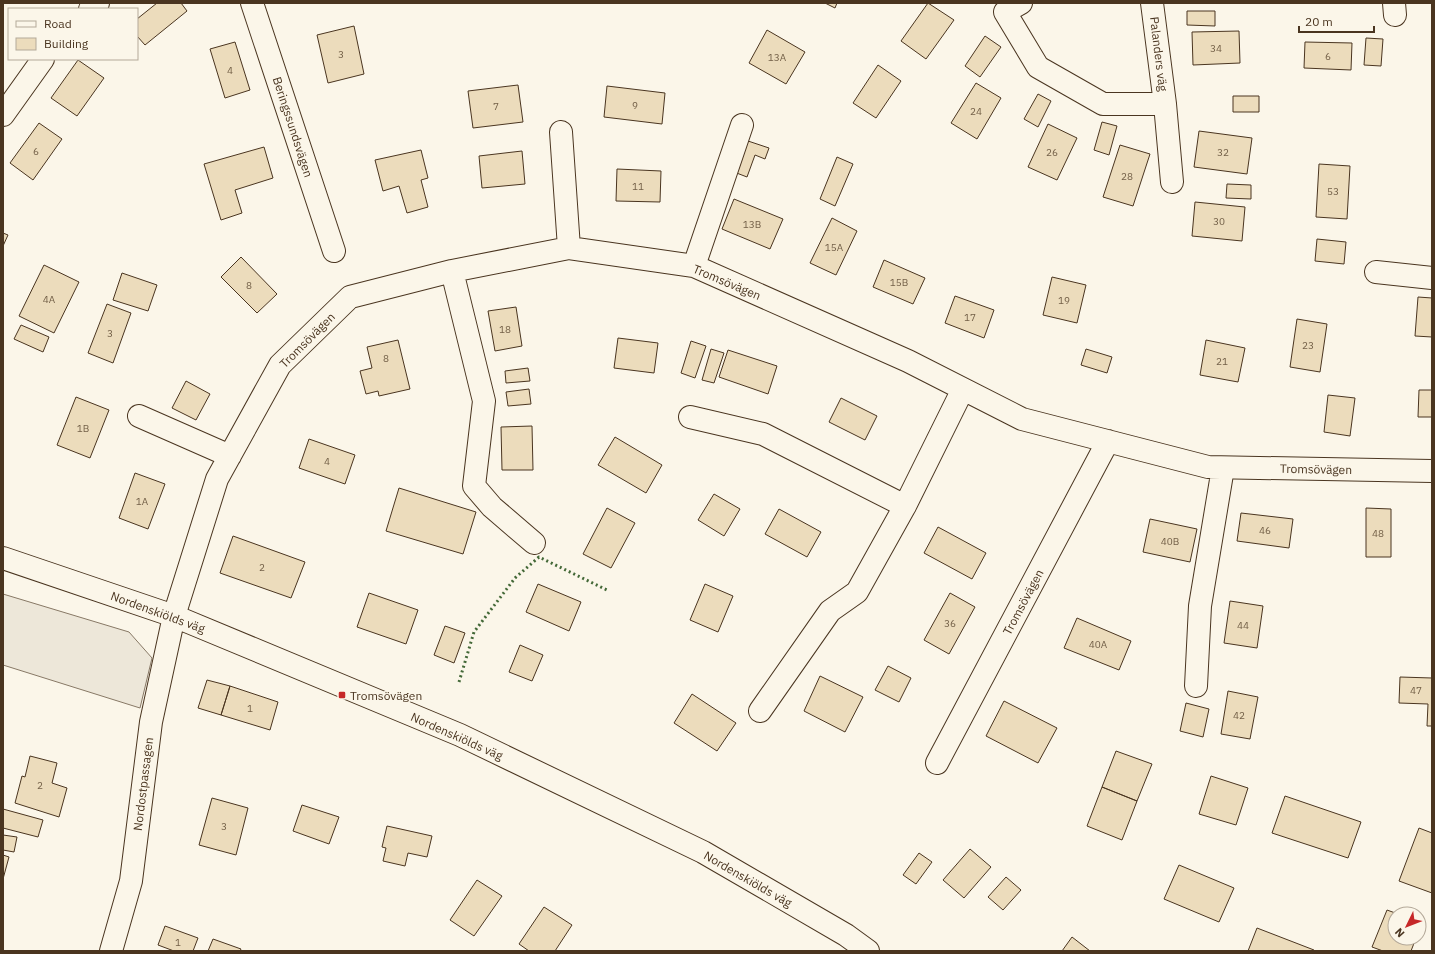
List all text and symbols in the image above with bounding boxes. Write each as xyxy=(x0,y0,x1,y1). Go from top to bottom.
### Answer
legend xyxy=(8,8,138,60)
scale bar xyxy=(1299,8,1374,34)
text: 20 m xyxy=(1305,14,1333,29)
text: Road xyxy=(44,16,72,31)
street label: Palanders väg xyxy=(1147,16,1171,93)
text: Building xyxy=(44,36,89,51)
house number: 34 xyxy=(1210,42,1222,55)
house number: 3 xyxy=(338,48,344,61)
house number: 6 xyxy=(1325,50,1331,63)
house number: 13A xyxy=(768,51,787,64)
house number: 4 xyxy=(227,64,233,77)
street label: Beringssundsvägen xyxy=(270,75,316,179)
house number: 9 xyxy=(632,99,638,112)
house number: 7 xyxy=(493,100,499,113)
house number: 24 xyxy=(970,105,982,118)
house number: 6 xyxy=(33,145,39,158)
house number: 26 xyxy=(1046,146,1058,159)
house number: 32 xyxy=(1217,146,1229,159)
house number: 28 xyxy=(1121,170,1133,183)
house number: 11 xyxy=(632,180,644,193)
house number: 53 xyxy=(1327,185,1339,198)
house number: 30 xyxy=(1213,215,1225,228)
house number: 13B xyxy=(743,218,761,231)
house number: 15A xyxy=(825,241,844,254)
street label: Tromsövägen xyxy=(691,261,763,303)
house number: 15B xyxy=(890,276,908,289)
house number: 8 xyxy=(246,279,252,292)
house number: 4A xyxy=(43,293,56,306)
house number: 19 xyxy=(1058,294,1070,307)
street label: Tromsövägen xyxy=(276,309,338,371)
house number: 17 xyxy=(964,311,976,324)
house number: 18 xyxy=(499,323,511,336)
house number: 3 xyxy=(107,327,113,340)
house number: 23 xyxy=(1302,339,1314,352)
house number: 8 xyxy=(383,352,389,365)
house number: 21 xyxy=(1216,355,1228,368)
house number: 1B xyxy=(77,422,89,435)
house number: 4 xyxy=(324,455,330,468)
street label: Tromsövägen xyxy=(1280,461,1352,477)
house number: 1A xyxy=(136,495,149,508)
house number: 46 xyxy=(1259,524,1271,537)
house number: 48 xyxy=(1372,527,1384,540)
house number: 40B xyxy=(1161,535,1179,548)
house number: 2 xyxy=(259,561,265,574)
street label: Tromsövägen xyxy=(999,567,1047,637)
street label: Nordenskiölds väg xyxy=(109,588,208,636)
house number: 36 xyxy=(944,617,956,630)
house number: 44 xyxy=(1237,619,1249,632)
house number: 40A xyxy=(1089,638,1108,651)
house number: 47 xyxy=(1410,684,1422,697)
place label: Tromsövägen xyxy=(350,688,422,703)
marker: Tromsövägen xyxy=(337,690,347,700)
house number: 1 xyxy=(247,702,253,715)
street label: Nordenskiölds väg xyxy=(409,709,506,763)
house number: 42 xyxy=(1233,709,1245,722)
street label: Nordostpassagen xyxy=(130,736,156,832)
house number: 2 xyxy=(37,779,43,792)
house number: 3 xyxy=(221,820,227,833)
street label: Nordenskiölds väg xyxy=(701,848,795,911)
north arrow xyxy=(1387,906,1427,946)
text: N xyxy=(1392,925,1408,941)
house number: 1 xyxy=(175,936,181,949)

